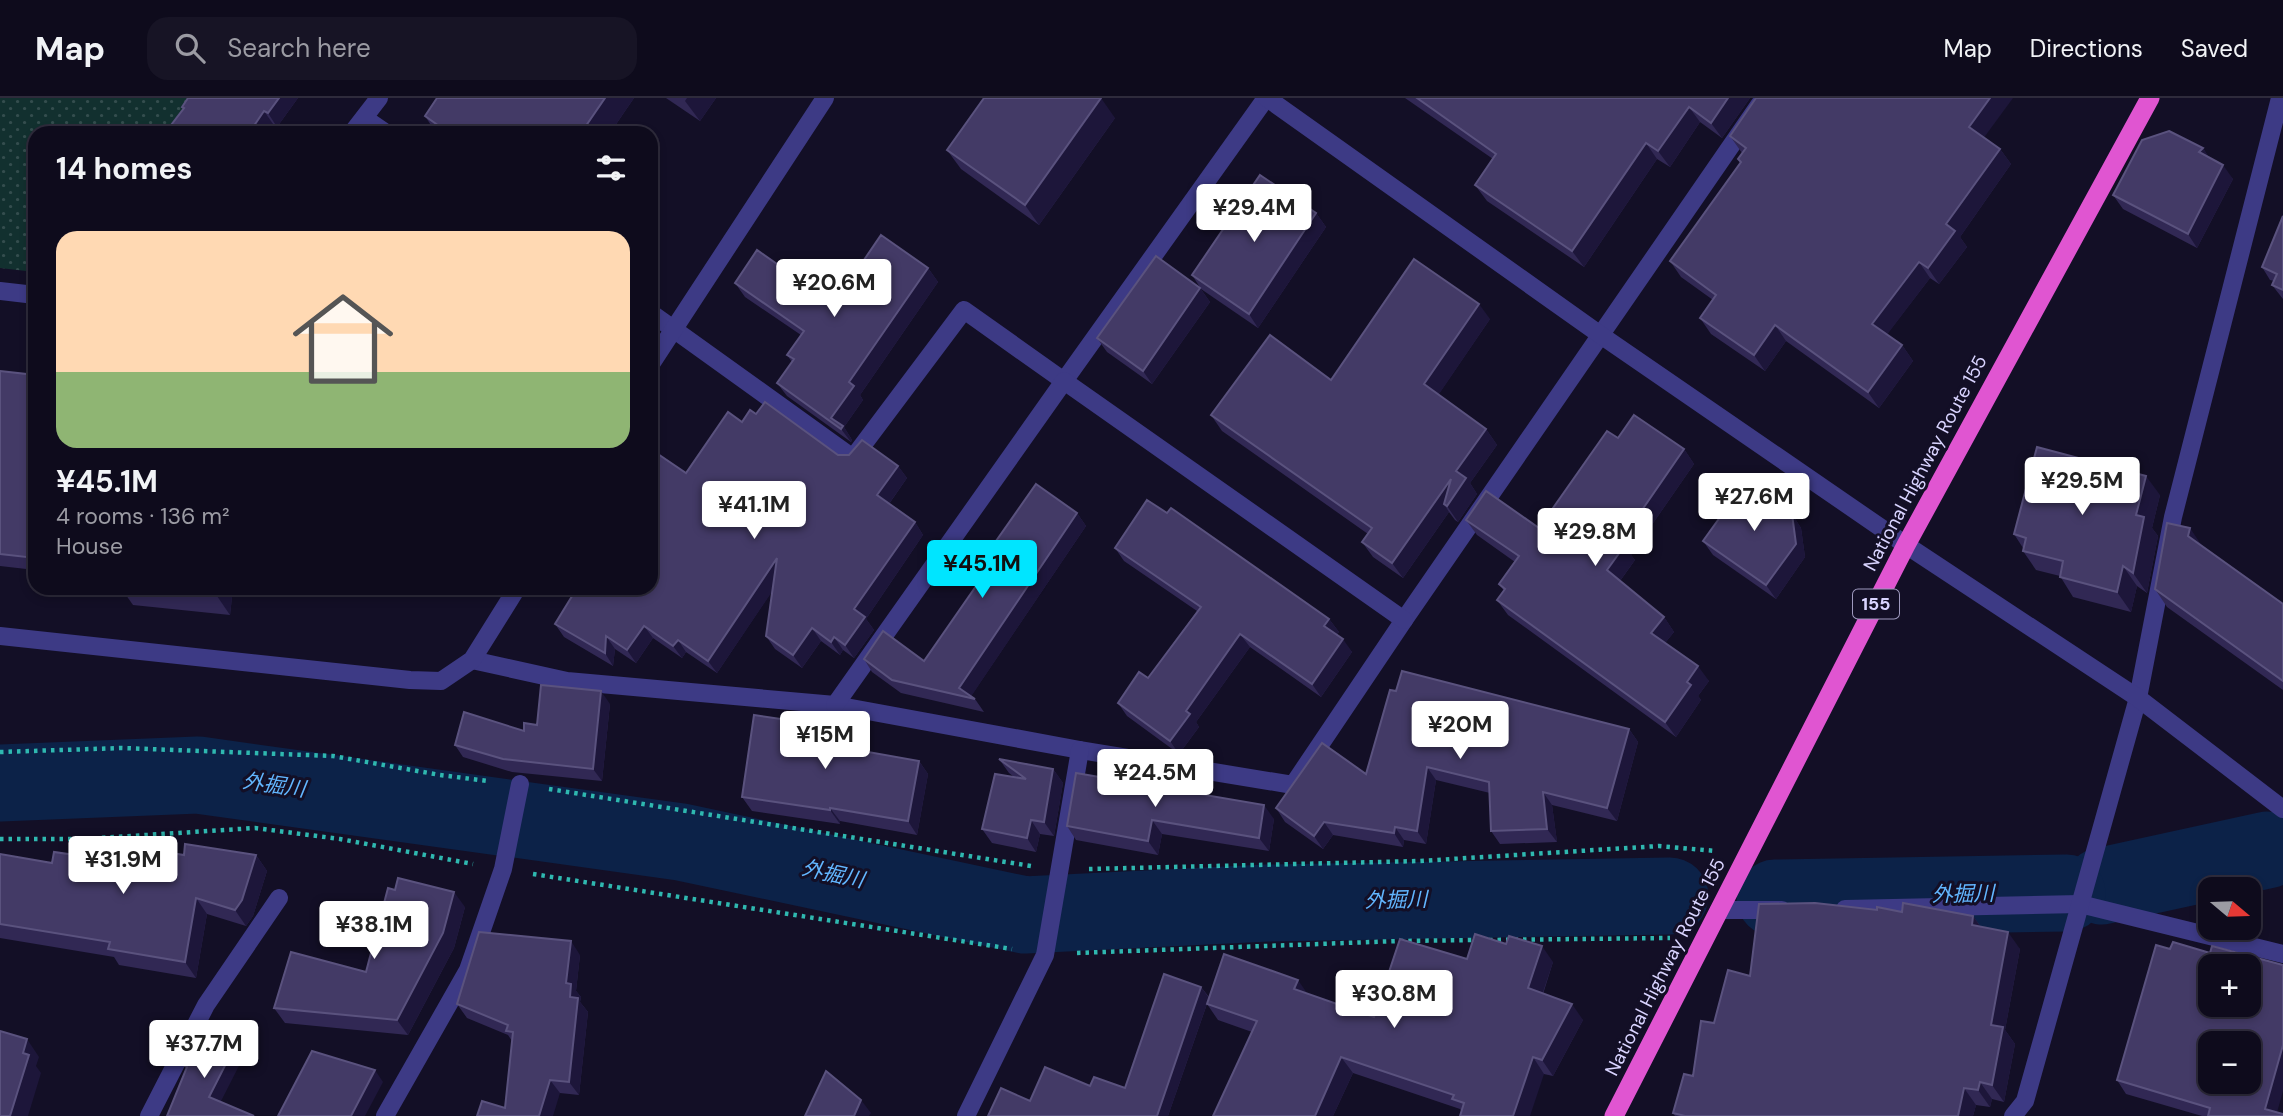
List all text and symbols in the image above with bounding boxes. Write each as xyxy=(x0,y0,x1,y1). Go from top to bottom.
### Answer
search box xyxy=(147,17,637,80)
text: Map xyxy=(35,27,105,70)
icon: search xyxy=(171,29,209,67)
text: Search here xyxy=(227,31,371,65)
text: Map xyxy=(1944,33,1992,64)
text: Directions xyxy=(2030,33,2143,64)
text: Saved xyxy=(2181,33,2248,64)
text: 14 homes xyxy=(56,149,193,188)
icon: filters xyxy=(592,149,630,187)
pin: ¥29.4M xyxy=(1197,184,1311,244)
text: ¥29.4M xyxy=(1212,192,1296,222)
pin: ¥20.6M xyxy=(777,260,891,319)
text: ¥20.6M xyxy=(792,267,876,297)
icon: home xyxy=(280,276,406,402)
street label: National Highway Route 155 xyxy=(1857,351,1993,575)
pin: ¥29.5M xyxy=(2025,458,2139,517)
text: ¥45.1M xyxy=(56,462,158,501)
text: ¥29.5M xyxy=(2041,465,2123,495)
pin: ¥27.6M xyxy=(1697,474,1811,533)
text: ¥27.6M xyxy=(1714,481,1794,511)
pin: ¥41.1M xyxy=(697,482,811,541)
text: ¥41.1M xyxy=(718,489,790,519)
text: 4 rooms · 136 m² xyxy=(56,501,230,531)
pin: ¥29.8M xyxy=(1538,508,1652,568)
text: ¥29.8M xyxy=(1554,516,1636,546)
text: House xyxy=(56,531,123,561)
pin: ¥45.1M xyxy=(925,540,1039,600)
text: ¥45.1M xyxy=(943,548,1021,578)
road number: 155 xyxy=(1853,590,1899,618)
pin: ¥20M xyxy=(1419,702,1501,761)
text: ¥20M xyxy=(1428,709,1492,739)
pin: ¥15M xyxy=(784,712,866,771)
text: ¥15M xyxy=(796,719,854,749)
pin: ¥24.5M xyxy=(1098,750,1212,809)
text: ¥24.5M xyxy=(1113,757,1197,787)
water label: 外掘川 xyxy=(241,767,309,804)
pin: ¥31.9M xyxy=(66,836,180,896)
text: ¥31.9M xyxy=(84,844,162,874)
water label: 外掘川 xyxy=(799,854,869,895)
street label: National Highway Route 155 xyxy=(1599,854,1731,1080)
north arrow xyxy=(2198,877,2261,940)
map controls xyxy=(2198,877,2261,1094)
water label: 外掘川 xyxy=(1931,879,1997,909)
water label: 外掘川 xyxy=(1364,885,1430,915)
pin: ¥38.1M xyxy=(317,902,431,961)
text: ¥38.1M xyxy=(335,909,413,939)
button: + xyxy=(2198,954,2261,1017)
pin: ¥30.8M xyxy=(1337,970,1451,1030)
text: ¥30.8M xyxy=(1352,978,1436,1008)
pin: ¥37.7M xyxy=(147,1020,261,1080)
text: ¥37.7M xyxy=(165,1028,243,1058)
button: − xyxy=(2198,1031,2261,1094)

